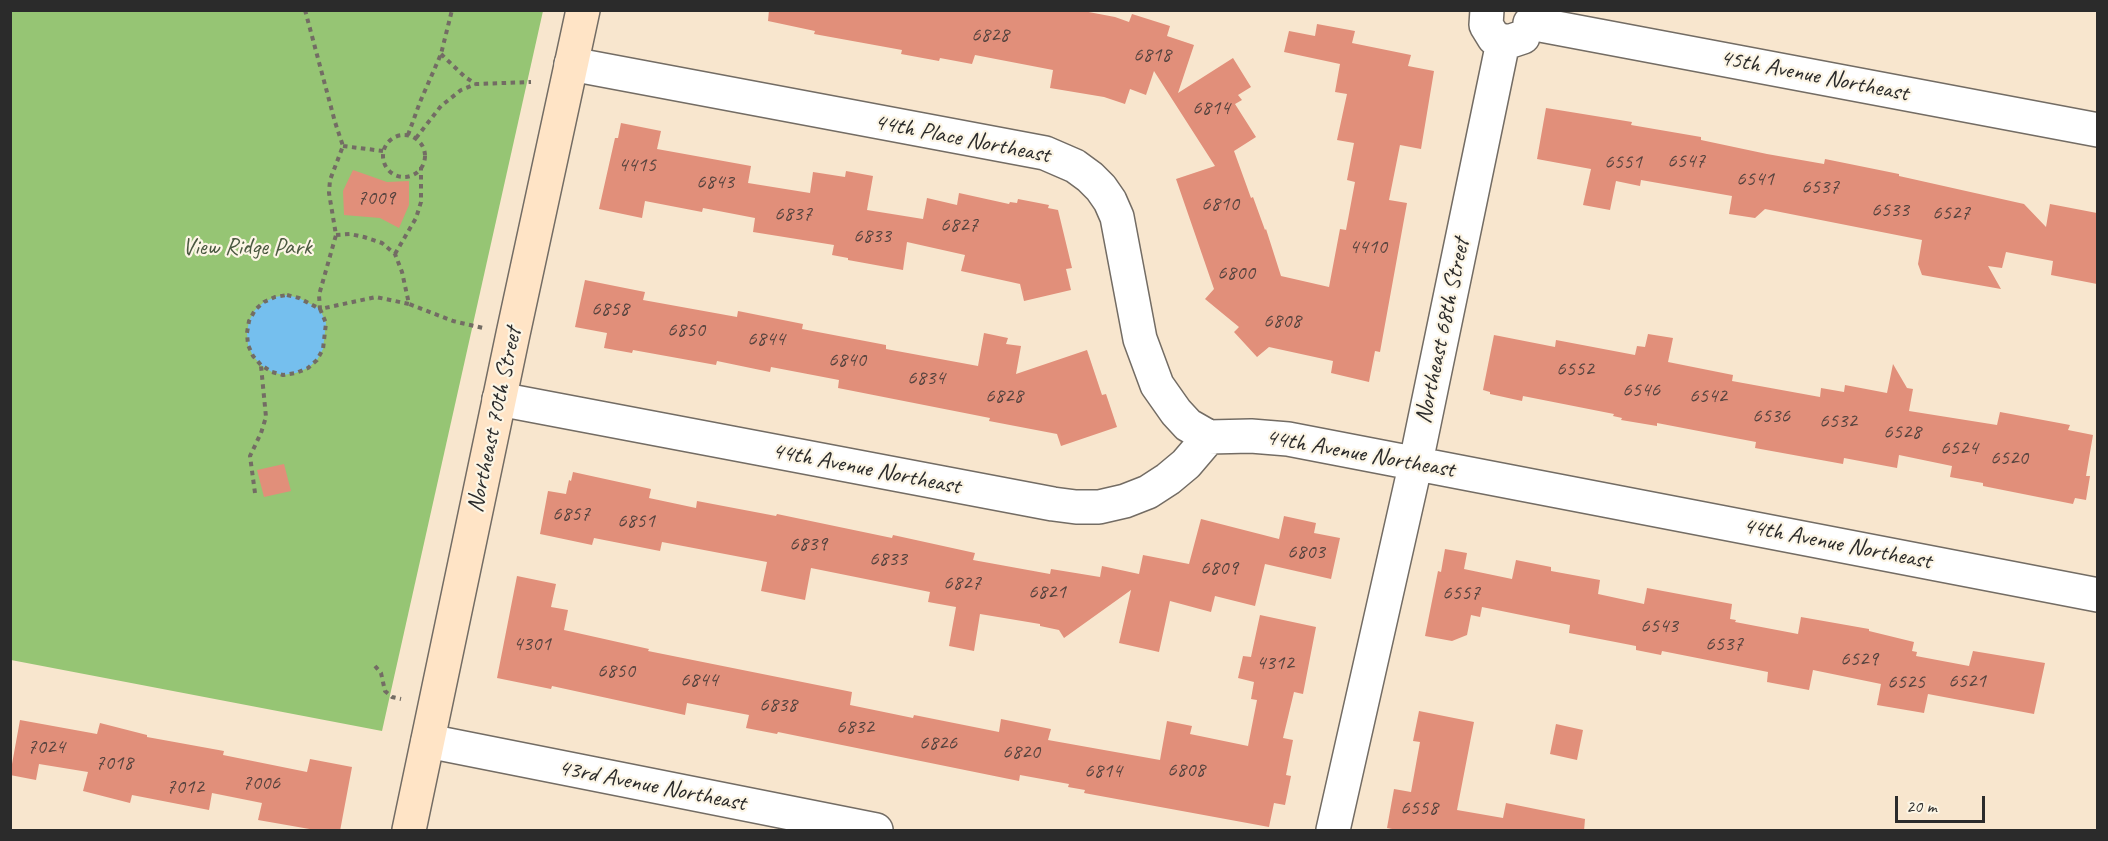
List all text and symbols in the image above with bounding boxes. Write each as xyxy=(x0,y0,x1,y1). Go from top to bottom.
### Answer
house number: 6828 xyxy=(971,22,1009,48)
house number: 6818 xyxy=(1133,42,1171,68)
street label: 45th Avenue Northeast xyxy=(1717,44,1911,108)
house number: 6814 xyxy=(1192,95,1230,121)
street label: 44th Place Northeast xyxy=(872,108,1052,170)
house number: 6547 xyxy=(1667,148,1705,174)
house number: 6551 xyxy=(1604,149,1642,175)
house number: 4415 xyxy=(618,152,656,178)
house number: 6541 xyxy=(1736,166,1774,192)
house number: 6843 xyxy=(696,169,734,195)
house number: 6537 xyxy=(1801,174,1839,200)
house number: 7009 xyxy=(357,185,395,211)
house number: 6810 xyxy=(1201,191,1239,217)
house number: 6533 xyxy=(1871,197,1909,223)
house number: 6527 xyxy=(1932,200,1970,226)
house number: 6837 xyxy=(774,201,812,227)
house number: 6827 xyxy=(940,212,978,238)
house number: 6833 xyxy=(853,223,891,249)
park label: View Ridge Park xyxy=(182,234,312,262)
house number: 4410 xyxy=(1349,234,1387,260)
street label: Northeast 68th Street xyxy=(1409,236,1477,426)
house number: 6800 xyxy=(1217,260,1255,286)
house number: 6858 xyxy=(591,296,629,322)
house number: 6808 xyxy=(1263,308,1301,334)
house number: 6850 xyxy=(667,317,705,343)
street label: Northeast 70th Street xyxy=(461,325,529,515)
house number: 6844 xyxy=(747,326,785,352)
house number: 6840 xyxy=(828,347,866,373)
house number: 6552 xyxy=(1556,356,1594,382)
house number: 6834 xyxy=(907,365,945,391)
house number: 6546 xyxy=(1622,377,1660,403)
house number: 6828 xyxy=(985,383,1023,409)
house number: 6542 xyxy=(1689,383,1727,409)
house number: 6536 xyxy=(1752,403,1790,429)
house number: 6532 xyxy=(1819,408,1857,434)
house number: 6528 xyxy=(1883,419,1921,445)
street label: 44th Avenue Northeast xyxy=(1263,423,1457,485)
house number: 6524 xyxy=(1940,435,1978,461)
street label: 44th Avenue Northeast xyxy=(769,437,963,501)
house number: 6520 xyxy=(1990,445,2028,471)
house number: 6857 xyxy=(552,501,590,527)
house number: 6851 xyxy=(617,508,655,534)
street label: 44th Avenue Northeast xyxy=(1740,512,1934,576)
house number: 6839 xyxy=(789,531,827,557)
house number: 6803 xyxy=(1287,539,1325,565)
house number: 6833 xyxy=(869,546,907,572)
house number: 6809 xyxy=(1200,555,1238,581)
house number: 6827 xyxy=(943,570,981,596)
house number: 6821 xyxy=(1028,579,1066,605)
house number: 6557 xyxy=(1442,580,1480,606)
house number: 6543 xyxy=(1640,613,1678,639)
house number: 4301 xyxy=(513,631,551,657)
house number: 6537 xyxy=(1705,631,1743,657)
house number: 6529 xyxy=(1840,646,1878,672)
house number: 4312 xyxy=(1256,650,1294,676)
house number: 6850 xyxy=(597,658,635,684)
house number: 6844 xyxy=(680,667,718,693)
house number: 6521 xyxy=(1948,668,1986,694)
house number: 6525 xyxy=(1887,669,1925,695)
house number: 6838 xyxy=(759,692,797,718)
house number: 6832 xyxy=(836,714,874,740)
house number: 6826 xyxy=(919,730,957,756)
house number: 7024 xyxy=(27,734,65,760)
house number: 6820 xyxy=(1002,739,1040,765)
house number: 7018 xyxy=(95,750,133,776)
street label: 43rd Avenue Northeast xyxy=(556,754,748,818)
house number: 6808 xyxy=(1167,757,1205,783)
house number: 6814 xyxy=(1084,758,1122,784)
house number: 7006 xyxy=(242,770,280,796)
house number: 7012 xyxy=(166,774,204,800)
scale bar xyxy=(1898,784,1988,822)
house number: 6558 xyxy=(1400,795,1438,821)
text: 20 m xyxy=(1906,795,1937,817)

